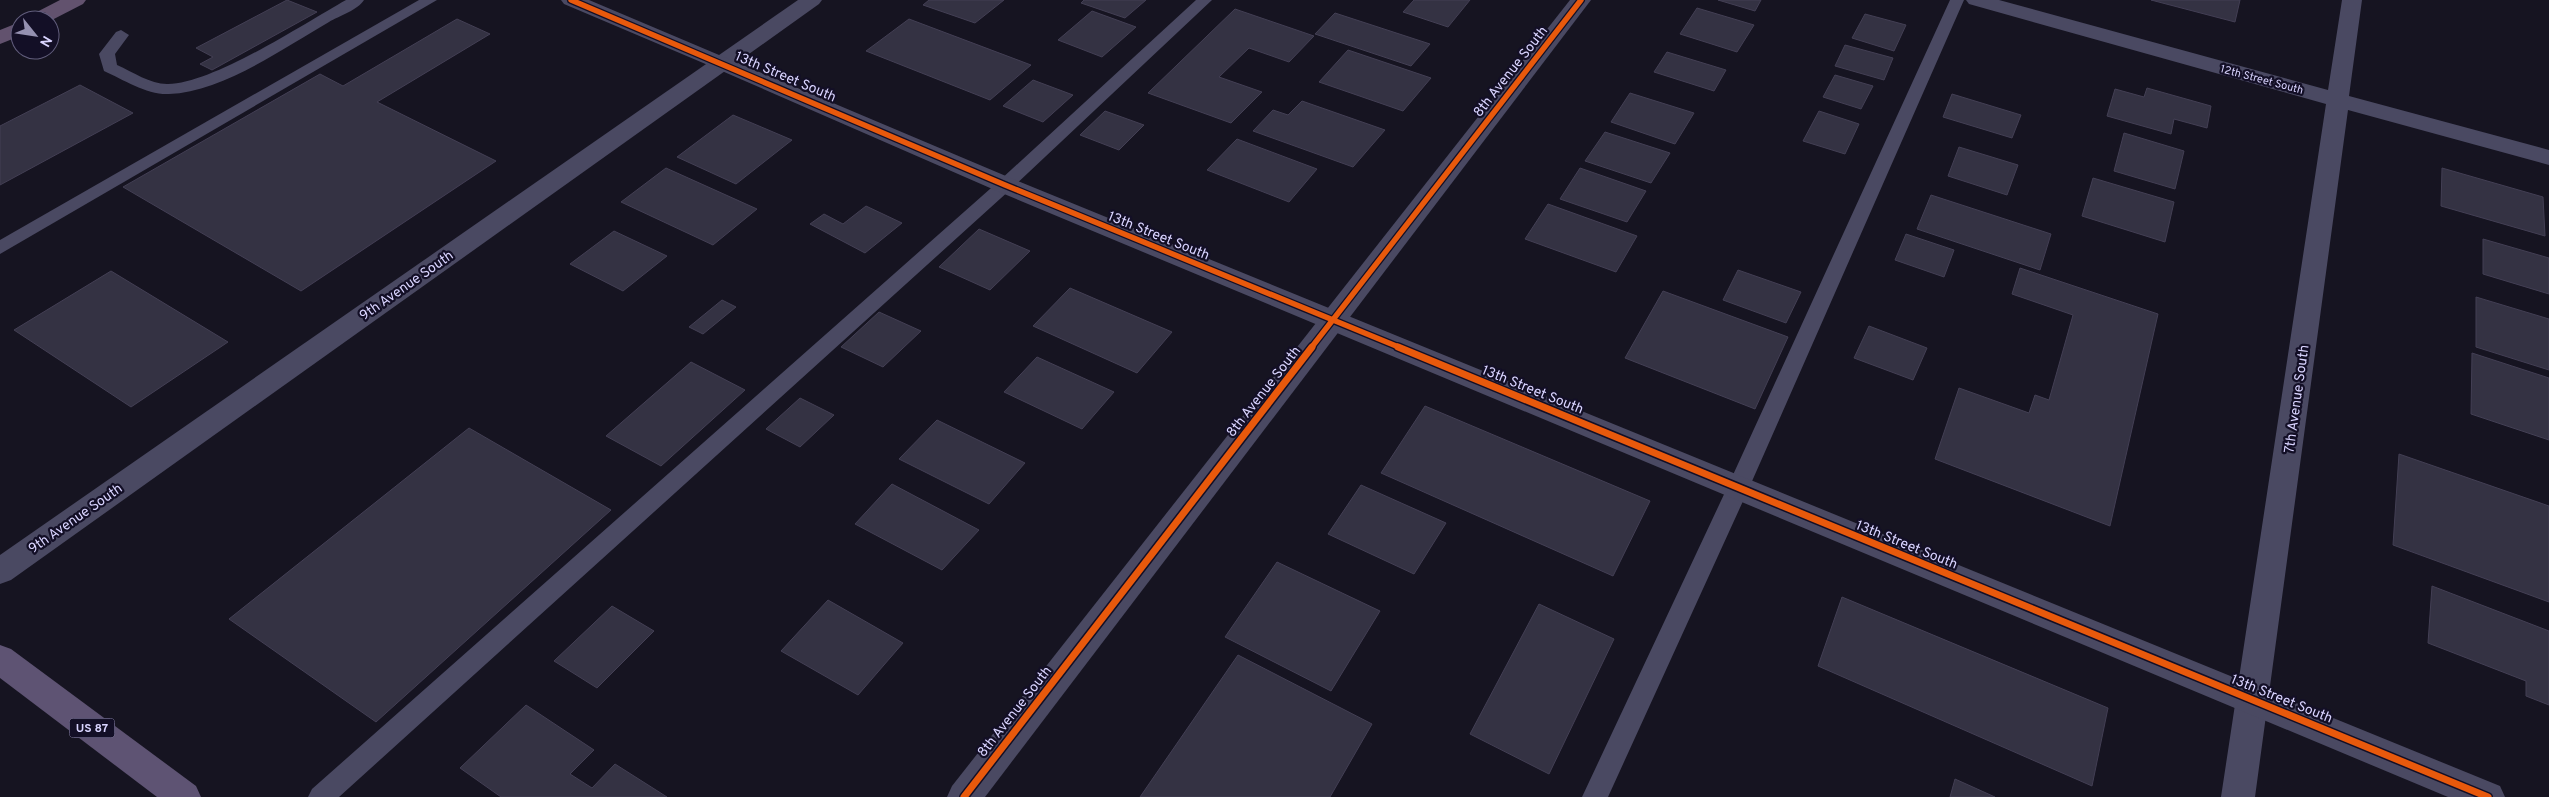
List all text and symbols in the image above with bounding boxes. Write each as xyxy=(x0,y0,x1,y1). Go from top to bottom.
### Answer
north arrow xyxy=(10,10,60,60)
street label: 8th Avenue South xyxy=(1470,23,1552,121)
text: N xyxy=(35,32,55,49)
street label: 13th Street South xyxy=(732,48,839,106)
street label: 12th Street South xyxy=(2219,62,2305,98)
street label: 13th Street South xyxy=(1105,208,1212,265)
street label: 9th Avenue South xyxy=(357,247,457,325)
street label: 8th Avenue South xyxy=(1223,343,1305,441)
street label: 7th Avenue South xyxy=(2281,344,2314,455)
street label: 13th Street South xyxy=(1479,362,1586,419)
street label: 9th Avenue South xyxy=(26,480,126,558)
street label: 13th Street South xyxy=(1853,517,1960,574)
street label: 8th Avenue South xyxy=(974,663,1056,761)
street label: 13th Street South xyxy=(2228,671,2335,728)
road number: US 87 xyxy=(70,718,114,738)

